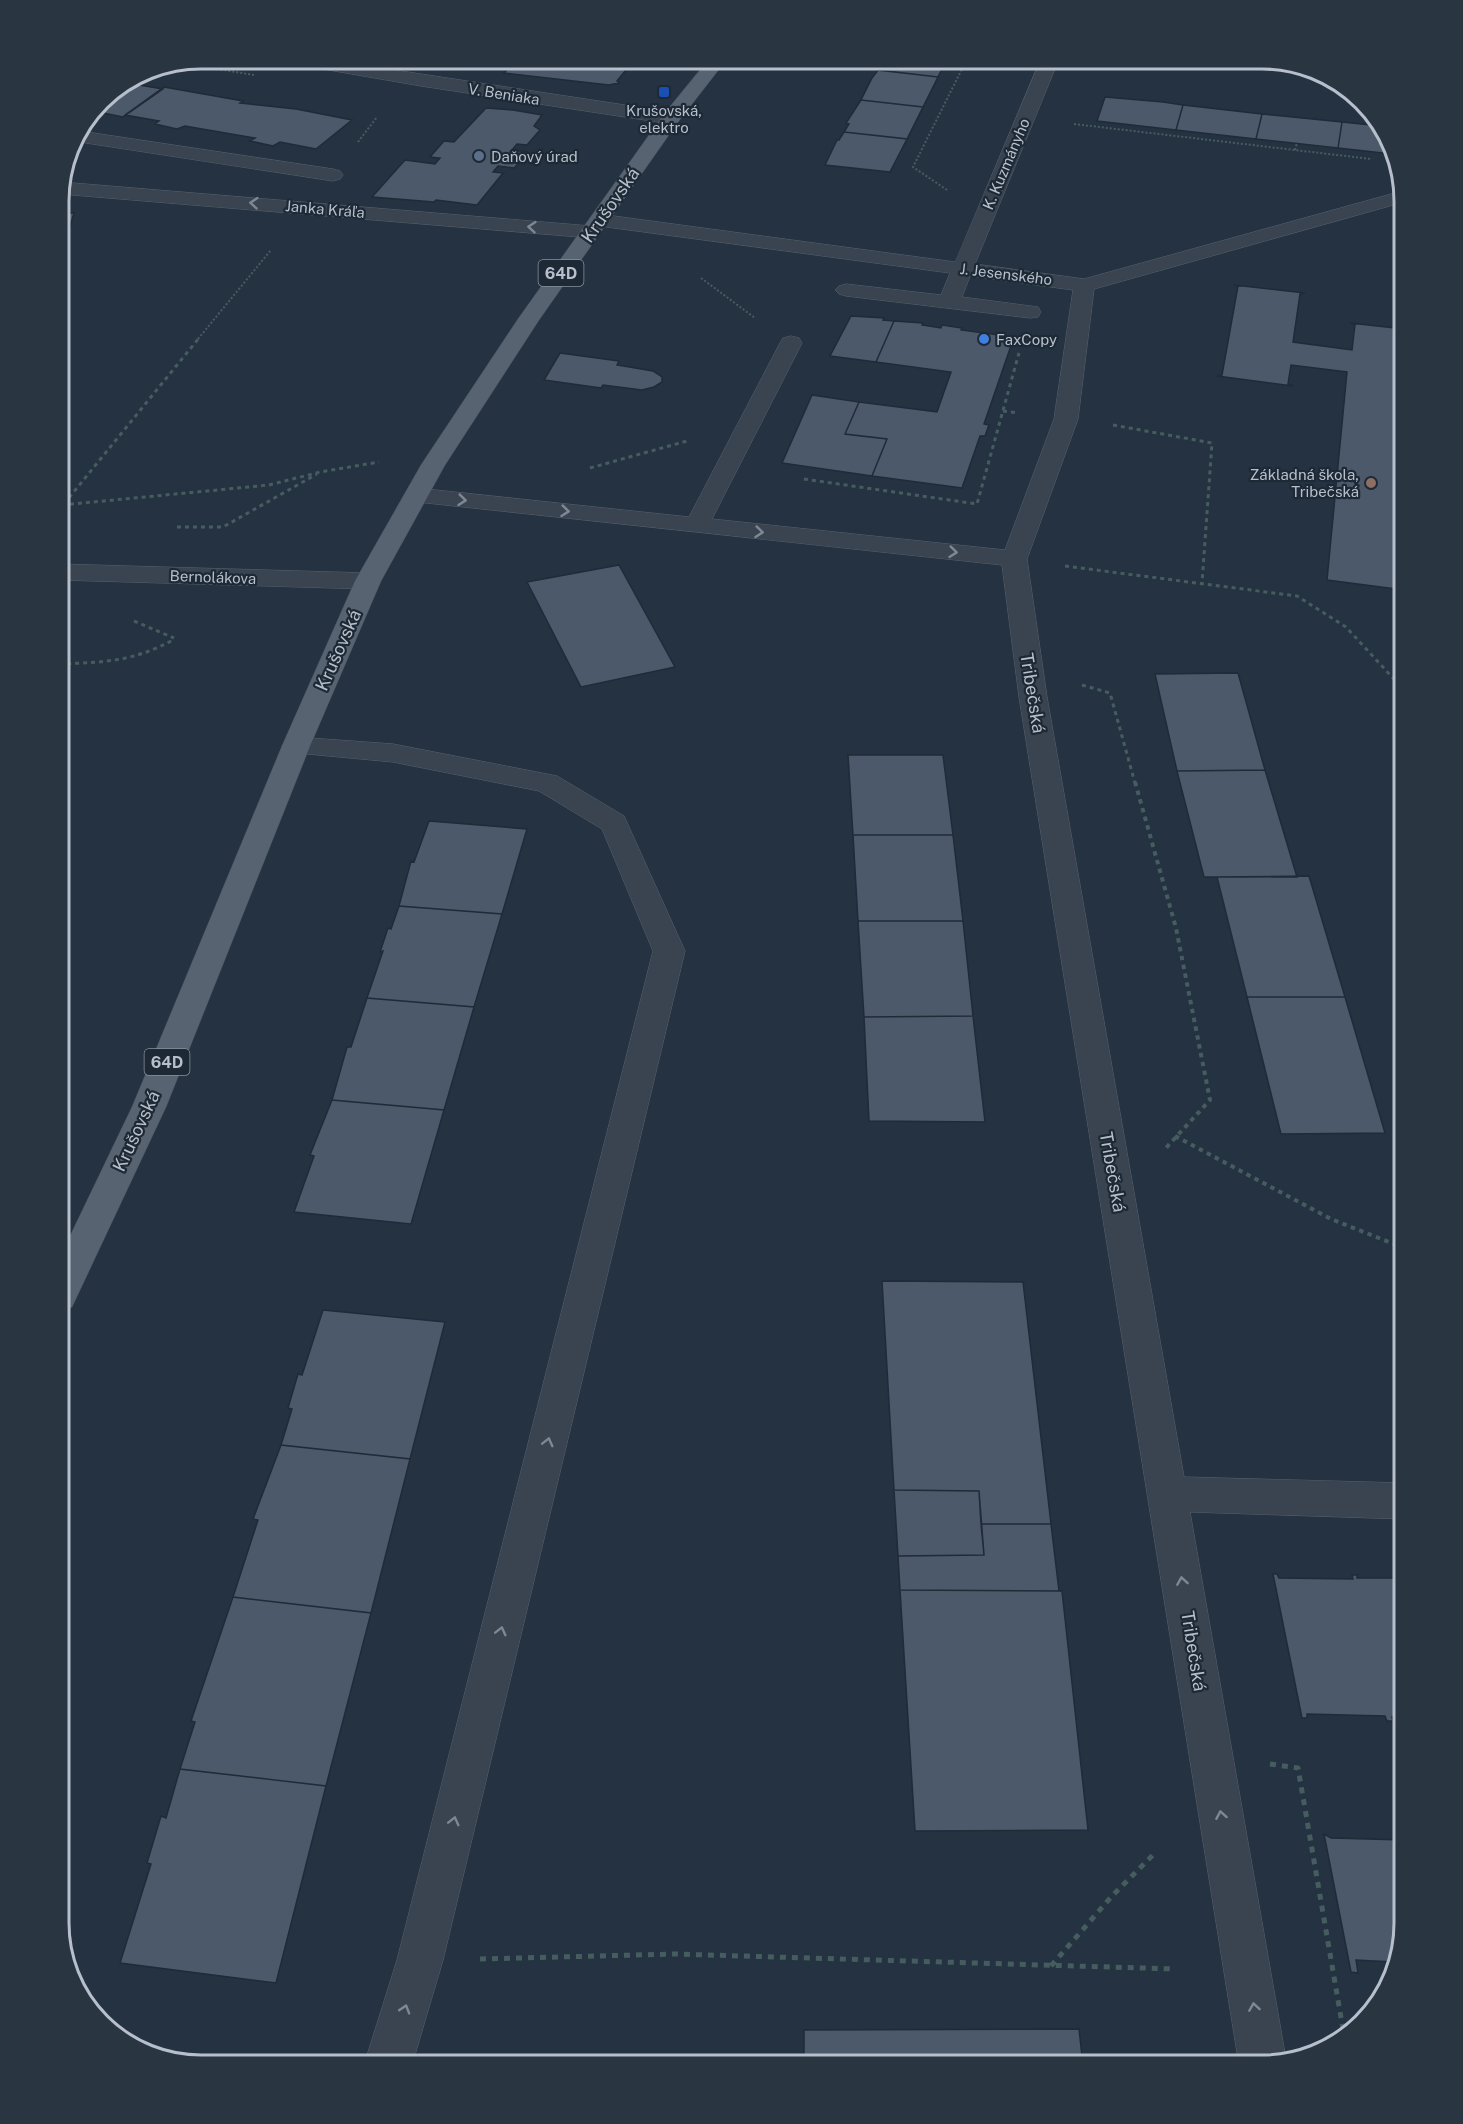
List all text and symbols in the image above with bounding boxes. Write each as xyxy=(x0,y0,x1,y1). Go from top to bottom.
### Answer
street label: V. Beniaka xyxy=(467,80,541,108)
marker: Krušovská, elektro xyxy=(657,85,671,99)
place label: Krušovská, elektro xyxy=(626,102,702,136)
street label: K. Kuzmányho xyxy=(979,116,1033,212)
place label: Daňový úrad xyxy=(491,148,578,165)
marker: Daňový úrad xyxy=(472,149,486,163)
street label: Krušovská xyxy=(577,163,643,247)
one-way arrow xyxy=(250,197,259,210)
street label: Janka Kráľa xyxy=(284,197,366,221)
one-way arrow xyxy=(528,221,537,234)
road number: 64D xyxy=(538,260,584,286)
street label: J. Jesenského xyxy=(959,260,1053,288)
place label: FaxCopy xyxy=(996,331,1057,348)
marker: FaxCopy xyxy=(977,332,991,346)
place label: Základná škola, Tribečská xyxy=(1250,466,1359,500)
marker: Základná škola, Tribečská xyxy=(1364,476,1378,490)
one-way arrow xyxy=(457,493,466,506)
one-way arrow xyxy=(560,504,570,517)
one-way arrow xyxy=(754,525,763,538)
one-way arrow xyxy=(948,546,957,558)
street label: Bernolákova xyxy=(169,567,257,587)
street label: Krušovská xyxy=(311,606,365,694)
street label: Tribečská xyxy=(1016,651,1050,735)
road number: 64D xyxy=(144,1049,190,1075)
street label: Krušovská xyxy=(108,1087,164,1175)
street label: Tribečská xyxy=(1096,1130,1130,1214)
one-way arrow xyxy=(540,1437,553,1447)
one-way arrow xyxy=(1176,1577,1189,1587)
street label: Tribečská xyxy=(1177,1609,1211,1693)
one-way arrow xyxy=(493,1627,506,1637)
one-way arrow xyxy=(1215,1811,1228,1821)
one-way arrow xyxy=(447,1816,459,1826)
one-way arrow xyxy=(1248,2003,1260,2012)
one-way arrow xyxy=(398,2004,410,2015)

